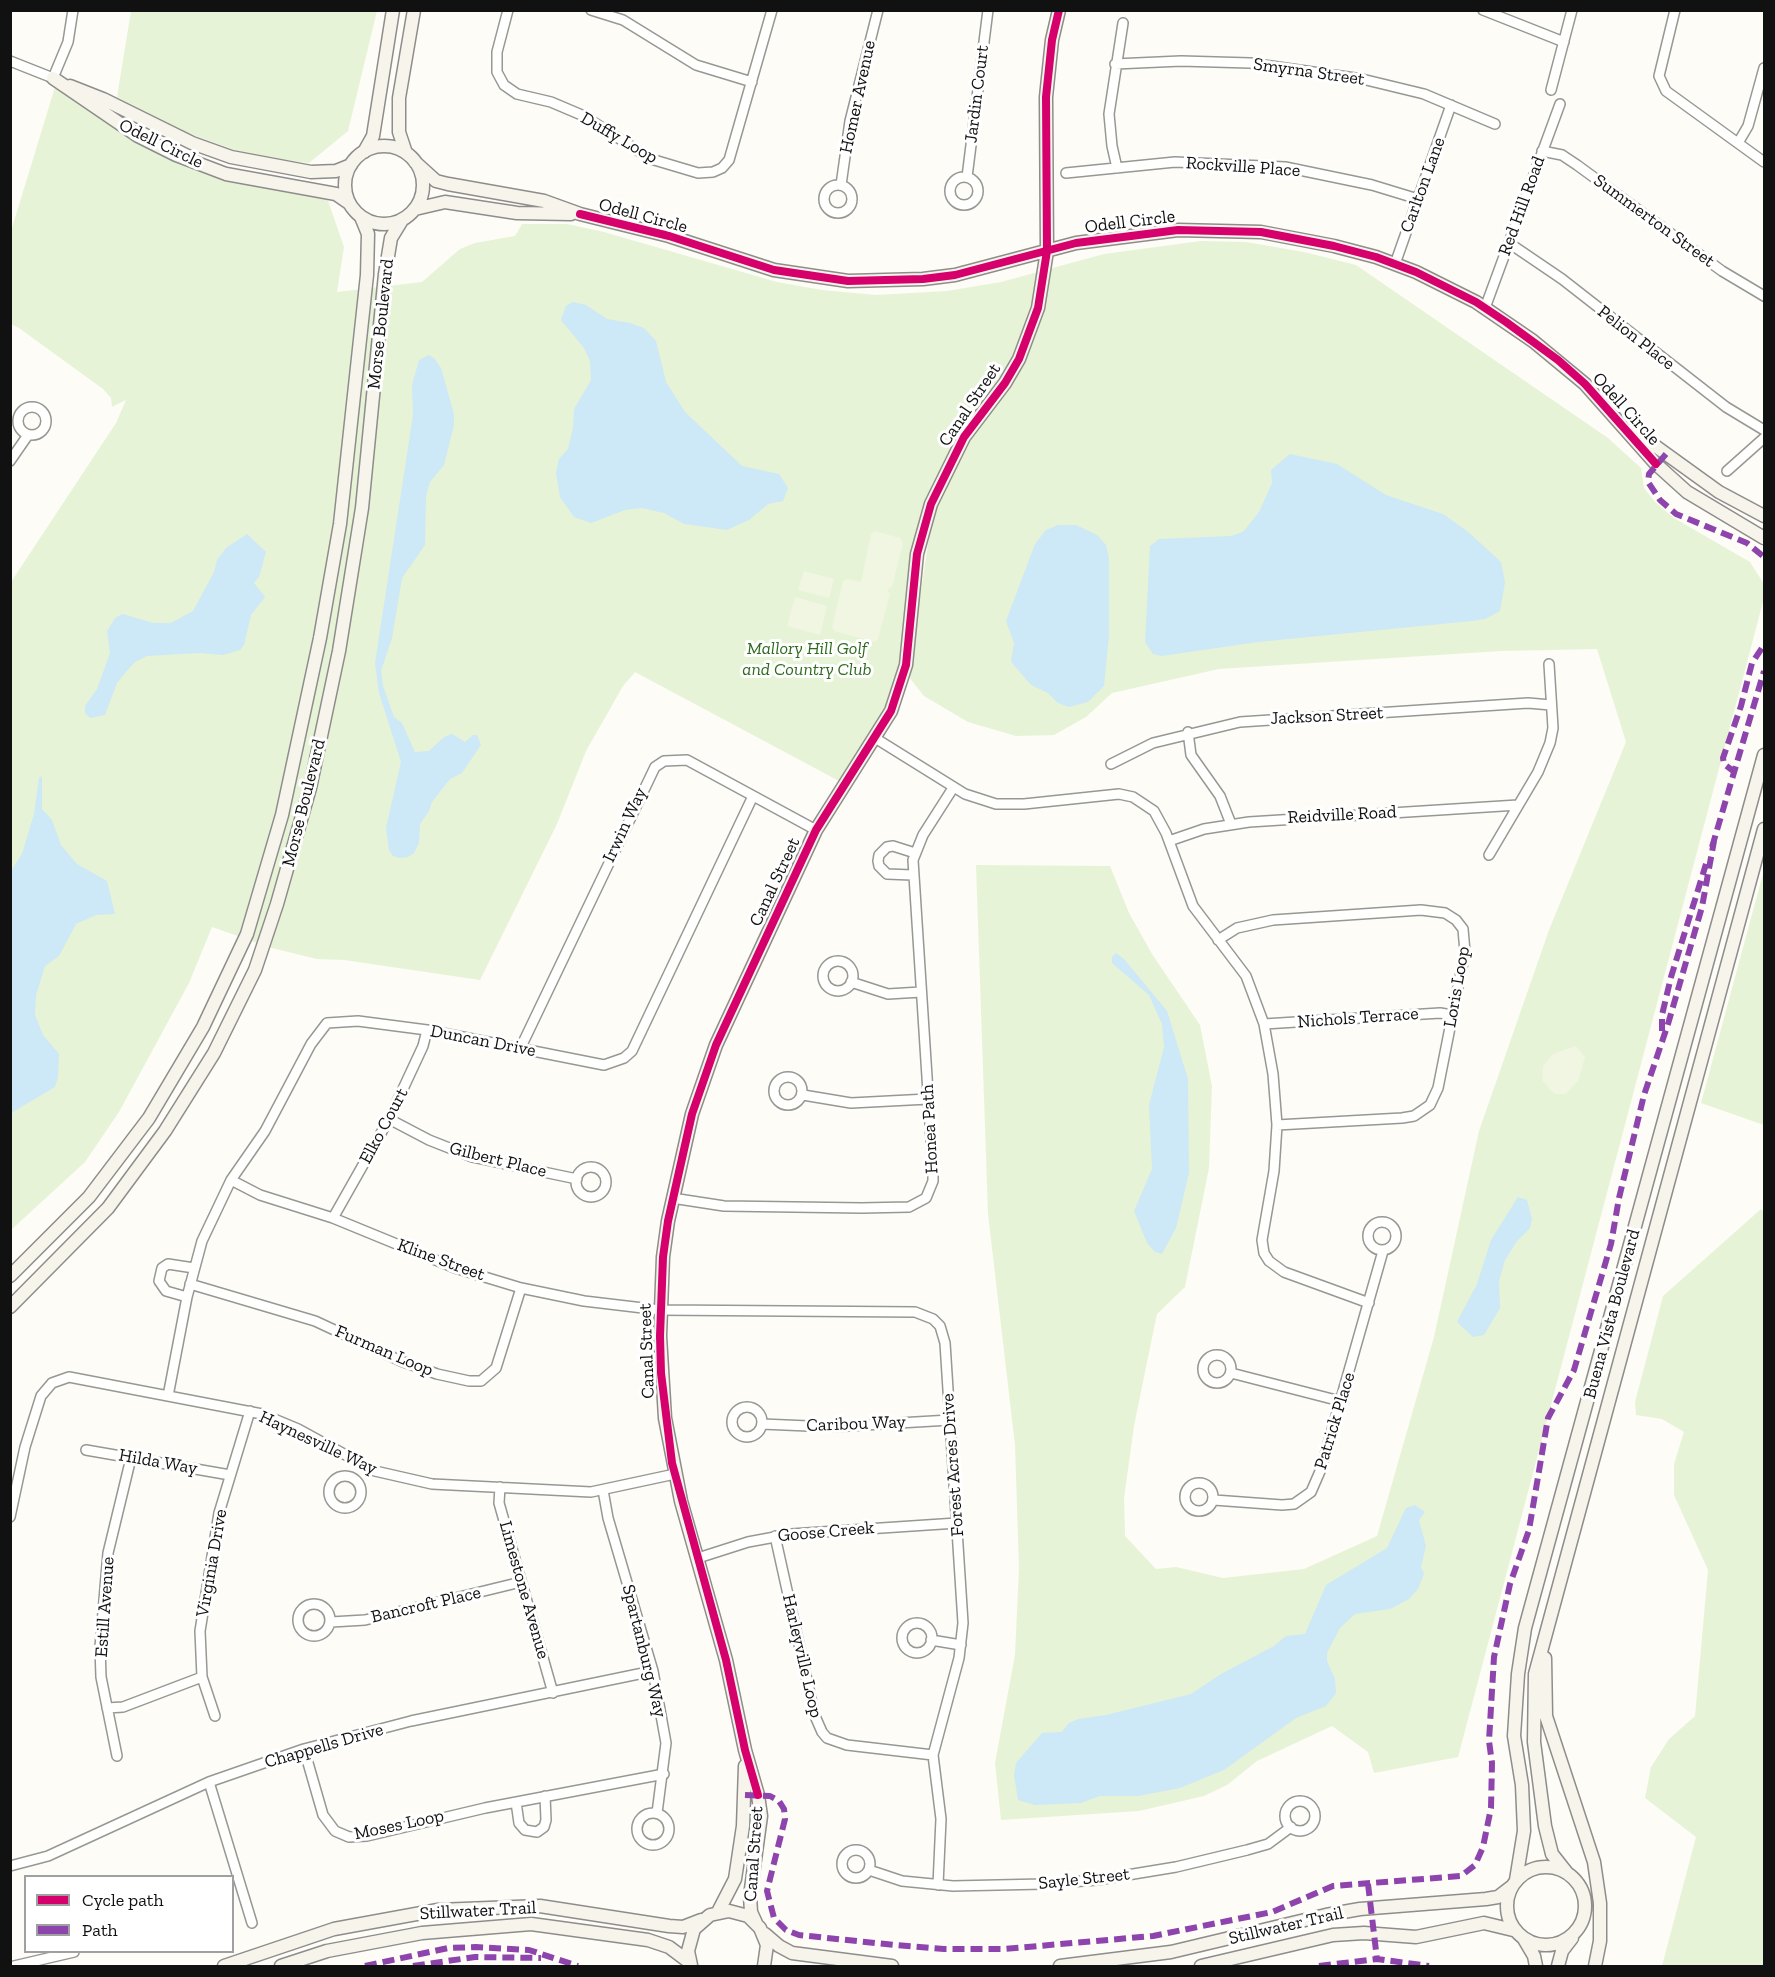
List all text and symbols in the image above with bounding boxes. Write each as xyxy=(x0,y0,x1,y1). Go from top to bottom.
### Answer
street label: Homer Avenue xyxy=(835,38,881,156)
street label: Jardin Court xyxy=(960,44,994,144)
street label: Smyrna Street xyxy=(1252,54,1366,90)
street label: Duffy Loop xyxy=(577,107,661,169)
street label: Odell Circle xyxy=(115,114,207,174)
street label: Carlton Lane xyxy=(1396,134,1450,236)
street label: Rockville Place xyxy=(1185,152,1301,182)
street label: Red Hill Road xyxy=(1494,153,1550,259)
street label: Summerton Street xyxy=(1589,170,1719,272)
street label: Odell Circle xyxy=(596,194,690,238)
street label: Odell Circle xyxy=(1084,206,1176,238)
street label: Morse Boulevard xyxy=(363,258,399,390)
street label: Pelion Place xyxy=(1593,301,1679,375)
street label: Canal Street xyxy=(934,359,1006,451)
street label: Odell Circle xyxy=(1588,368,1664,450)
park label: Mallory Hill Golf and Country Club xyxy=(742,638,872,680)
street label: Jackson Street xyxy=(1270,702,1384,730)
street label: Morse Boulevard xyxy=(278,737,330,869)
street label: Irwin Way xyxy=(598,784,652,866)
street label: Reidville Road xyxy=(1287,801,1397,829)
street label: Canal Street xyxy=(745,834,805,930)
street label: Loris Loop xyxy=(1439,945,1475,1029)
street label: Nichols Terrace xyxy=(1297,1003,1419,1033)
street label: Duncan Drive xyxy=(428,1020,538,1062)
street label: Elko Court xyxy=(355,1084,413,1168)
street label: Honea Path xyxy=(917,1084,943,1174)
street label: Gilbert Place xyxy=(447,1138,549,1182)
street label: Buena Vista Boulevard xyxy=(1579,1227,1645,1401)
street label: Kline Street xyxy=(394,1234,488,1286)
street label: Canal Street xyxy=(635,1303,659,1399)
street label: Furman Loop xyxy=(332,1321,436,1381)
street label: Patrick Place xyxy=(1310,1370,1360,1472)
street label: Forest Acres Drive xyxy=(937,1393,969,1537)
street label: Haynesville Way xyxy=(256,1406,380,1480)
street label: Caribou Way xyxy=(806,1411,906,1437)
street label: Hilda Way xyxy=(117,1444,199,1480)
street label: Virginia Drive xyxy=(192,1507,232,1619)
street label: Goose Creek xyxy=(777,1517,875,1547)
street label: Limestone Avenue xyxy=(494,1519,554,1661)
street label: Estill Avenue xyxy=(91,1556,119,1658)
street label: Bancroft Place xyxy=(369,1582,483,1628)
street label: Spartanburg Way xyxy=(617,1582,671,1720)
street label: Harleyville Loop xyxy=(777,1592,827,1720)
street label: Chappells Drive xyxy=(262,1719,386,1773)
street label: Moses Loop xyxy=(352,1805,446,1845)
street label: Canal Street xyxy=(740,1806,768,1902)
street label: Sayle Street xyxy=(1037,1863,1131,1895)
legend xyxy=(24,1875,234,1953)
text: Cycle path xyxy=(82,1889,164,1911)
street label: Stillwater Trail xyxy=(419,1897,537,1925)
street label: Stillwater Trail xyxy=(1227,1902,1345,1950)
text: Path xyxy=(82,1919,118,1941)

